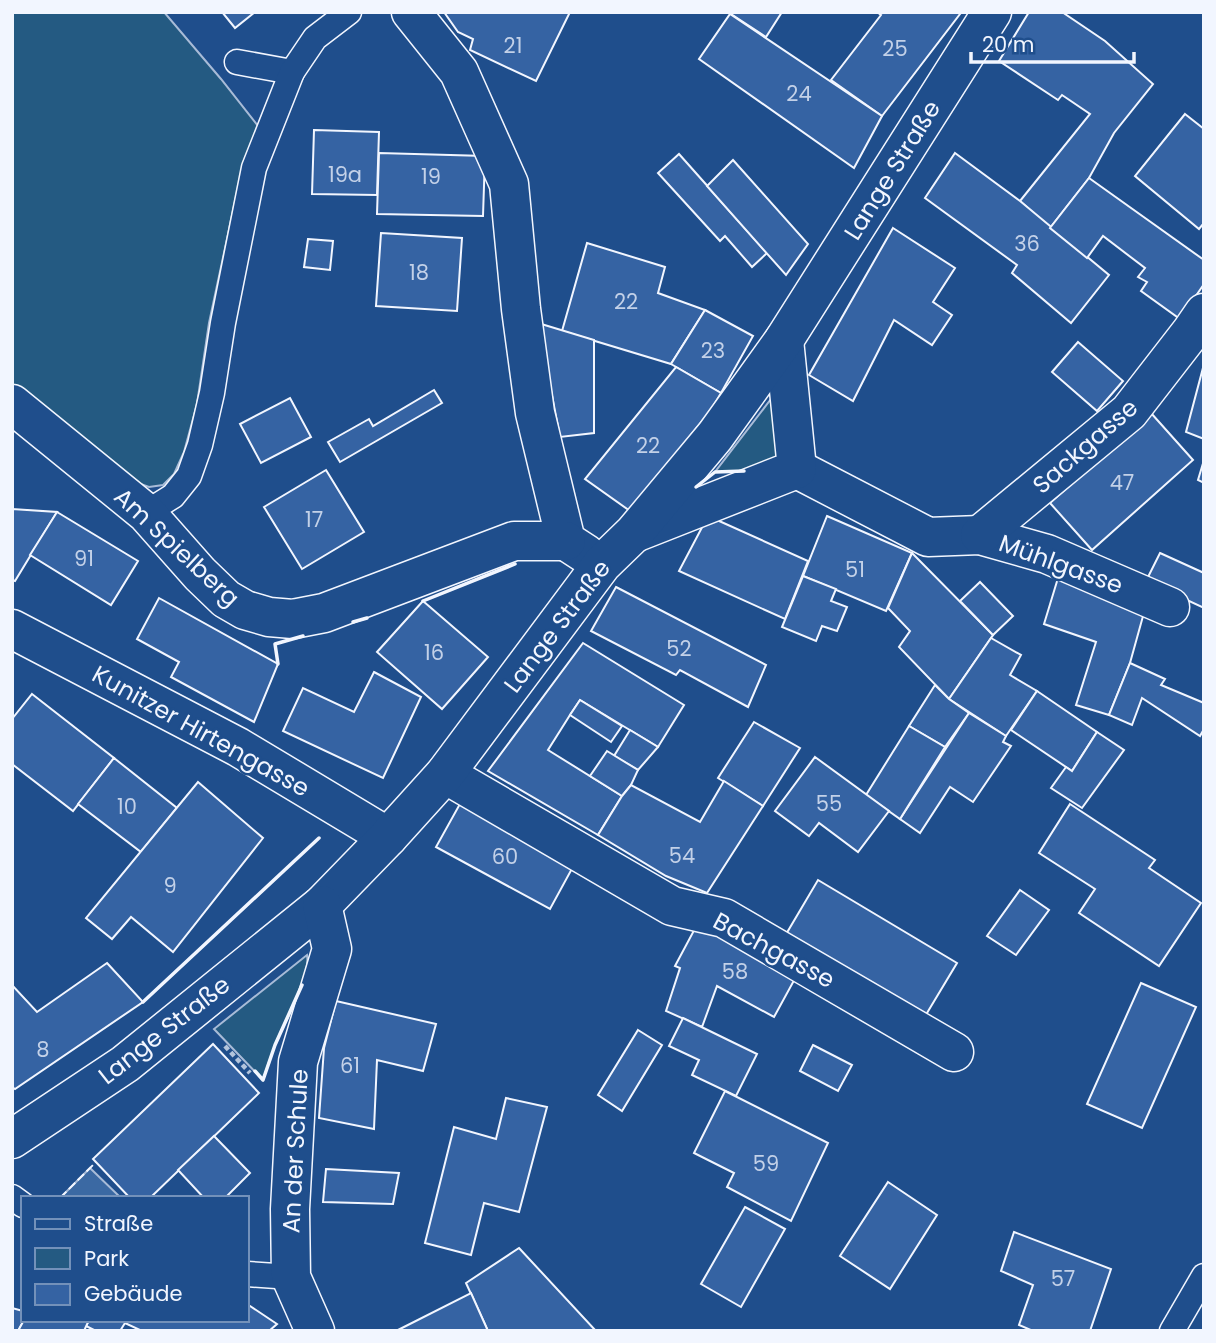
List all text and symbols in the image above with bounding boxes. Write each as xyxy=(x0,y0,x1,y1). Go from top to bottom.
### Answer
scale bar xyxy=(971,21,1134,65)
text: 20 m xyxy=(982,30,1035,59)
house number: 21 xyxy=(504,31,522,60)
house number: 25 xyxy=(882,34,908,63)
house number: 24 xyxy=(786,79,812,108)
street label: Lange Straße xyxy=(836,94,948,246)
house number: 19a xyxy=(328,160,362,189)
house number: 19 xyxy=(421,162,441,191)
house number: 36 xyxy=(1014,229,1040,258)
house number: 18 xyxy=(409,258,429,287)
house number: 22 xyxy=(614,287,638,316)
house number: 23 xyxy=(701,336,725,365)
street label: Sackgasse xyxy=(1025,391,1145,501)
house number: 22 xyxy=(636,431,660,460)
house number: 47 xyxy=(1110,468,1134,497)
street label: Am Spielberg xyxy=(107,480,247,614)
house number: 17 xyxy=(305,505,323,534)
street label: Mühlgasse xyxy=(994,526,1128,602)
house number: 91 xyxy=(74,544,94,573)
street label: Lange Straße xyxy=(496,553,618,699)
house number: 51 xyxy=(845,555,865,584)
house number: 52 xyxy=(666,634,692,663)
house number: 16 xyxy=(424,638,444,667)
street label: Kunitzer Hirtengasse xyxy=(86,657,316,805)
house number: 55 xyxy=(816,789,842,818)
house number: 10 xyxy=(117,792,137,821)
house number: 54 xyxy=(669,841,695,870)
house number: 60 xyxy=(492,842,518,871)
house number: 9 xyxy=(163,871,177,900)
street label: Bachgasse xyxy=(707,904,841,996)
house number: 58 xyxy=(722,957,748,986)
street label: Lange Straße xyxy=(91,968,237,1092)
house number: 8 xyxy=(36,1035,50,1064)
house number: 61 xyxy=(340,1051,360,1080)
street label: An der Schule xyxy=(274,1068,316,1234)
house number: 59 xyxy=(753,1149,779,1178)
legend xyxy=(21,1196,248,1322)
text: Straße xyxy=(84,1209,153,1238)
text: Park xyxy=(84,1244,129,1273)
house number: 57 xyxy=(1051,1264,1075,1293)
text: Gebäude xyxy=(84,1279,182,1308)

